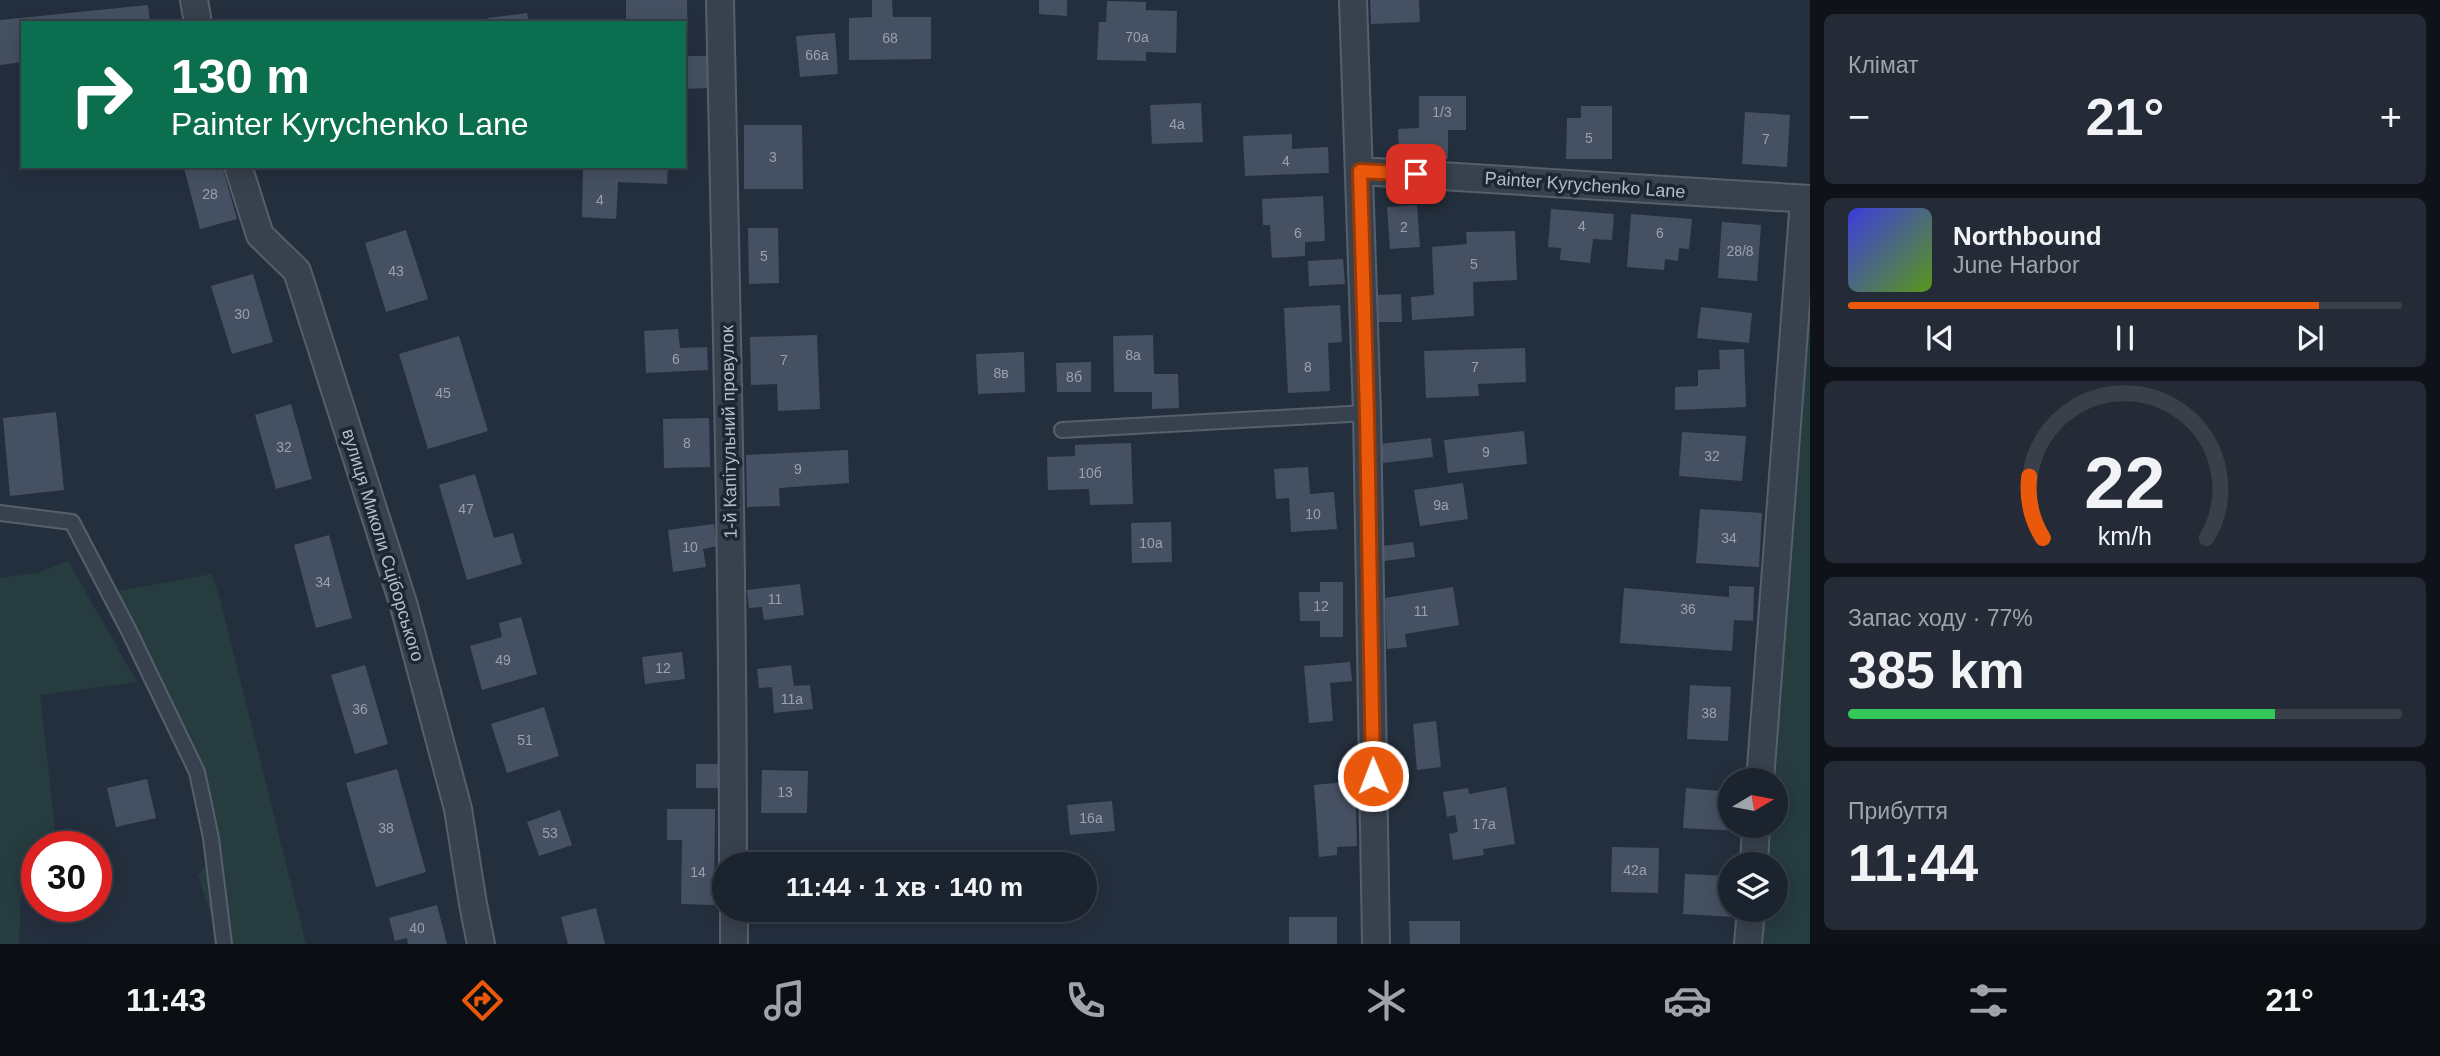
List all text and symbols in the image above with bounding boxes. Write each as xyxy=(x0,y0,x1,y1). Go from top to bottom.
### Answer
house number: 70а xyxy=(1125,29,1149,45)
house number: 68 xyxy=(882,30,898,46)
house number: 66а xyxy=(805,47,829,63)
icon: right xyxy=(56,49,147,140)
text: 130 m xyxy=(171,49,310,103)
text: Клімат xyxy=(1848,52,1919,78)
text: 21° xyxy=(2086,88,2164,146)
text: − xyxy=(1848,96,1870,138)
text: + xyxy=(2380,96,2402,138)
house number: 1/3 xyxy=(1432,104,1452,120)
text: Painter Kyrychenko Lane xyxy=(171,106,529,142)
house number: 4а xyxy=(1169,116,1185,132)
house number: 5 xyxy=(1585,130,1593,146)
house number: 7 xyxy=(1762,131,1770,147)
pin xyxy=(1386,144,1446,204)
house number: 3 xyxy=(769,149,777,165)
house number: 4 xyxy=(1282,153,1290,169)
icon: arrive xyxy=(1397,155,1435,193)
street label: Painter Kyrychenko Lane xyxy=(1484,168,1686,202)
house number: 28 xyxy=(202,186,218,202)
house number: 4 xyxy=(596,192,604,208)
house number: 4 xyxy=(1578,218,1586,234)
house number: 2 xyxy=(1400,219,1408,235)
text: Northbound xyxy=(1953,221,2102,251)
house number: 6 xyxy=(1294,225,1302,241)
house number: 6 xyxy=(1656,225,1664,241)
house number: 28/8 xyxy=(1726,243,1754,259)
house number: 5 xyxy=(760,248,768,264)
text: June Harbor xyxy=(1953,252,2080,278)
house number: 5 xyxy=(1470,256,1478,272)
house number: 43 xyxy=(388,263,404,279)
house number: 30 xyxy=(234,306,250,322)
icon: previous xyxy=(1921,319,1959,357)
icon: pause xyxy=(2106,319,2144,357)
icon: next xyxy=(2291,319,2329,357)
street label: 1-й Капітульний провулок xyxy=(717,325,741,539)
house number: 8а xyxy=(1125,347,1141,363)
house number: 6 xyxy=(672,351,680,367)
house number: 7 xyxy=(780,352,788,368)
house number: 8 xyxy=(1304,359,1312,375)
house number: 7 xyxy=(1471,359,1479,375)
house number: 8в xyxy=(993,365,1009,381)
house number: 8б xyxy=(1066,369,1082,385)
house number: 45 xyxy=(435,385,451,401)
street label: вулиця Миколи Сціборського xyxy=(338,426,428,664)
house number: 8 xyxy=(683,435,691,451)
house number: 32 xyxy=(276,439,292,455)
text: 22 xyxy=(2085,442,2165,523)
house number: 9 xyxy=(1482,444,1490,460)
house number: 32 xyxy=(1704,448,1720,464)
house number: 9 xyxy=(794,461,802,477)
house number: 10б xyxy=(1078,465,1102,481)
house number: 9а xyxy=(1433,497,1449,513)
house number: 47 xyxy=(458,501,474,517)
house number: 10 xyxy=(1305,506,1321,522)
text: km/h xyxy=(2098,522,2152,550)
house number: 34 xyxy=(1721,530,1737,546)
house number: 10а xyxy=(1139,535,1163,551)
house number: 10 xyxy=(682,539,698,555)
house number: 34 xyxy=(315,574,331,590)
house number: 11 xyxy=(768,591,782,607)
house number: 12 xyxy=(1313,598,1329,614)
house number: 36 xyxy=(1680,601,1696,617)
house number: 11 xyxy=(1414,603,1428,619)
text: Запас ходу · 77% xyxy=(1848,605,2033,631)
text: 385 km xyxy=(1848,641,2024,699)
house number: 49 xyxy=(495,652,511,668)
house number: 12 xyxy=(655,660,671,676)
house number: 11а xyxy=(781,691,803,707)
house number: 36 xyxy=(352,701,368,717)
house number: 38 xyxy=(1701,705,1717,721)
house number: 51 xyxy=(517,732,533,748)
position arrow xyxy=(1336,739,1410,813)
north arrow xyxy=(1718,768,1788,838)
map controls xyxy=(1718,768,1788,922)
house number: 13 xyxy=(777,784,793,800)
text: Прибуття xyxy=(1848,798,1948,824)
house number: 16а xyxy=(1079,810,1103,826)
house number: 17а xyxy=(1472,816,1496,832)
house number: 38 xyxy=(378,820,394,836)
house number: 53 xyxy=(542,825,558,841)
speed limit sign: 30 xyxy=(21,831,112,922)
text: 11:44 xyxy=(1848,834,1978,892)
button: layers xyxy=(1718,852,1788,922)
house number: 42а xyxy=(1623,862,1647,878)
house number: 14 xyxy=(690,864,706,880)
text: 11:44 · 1 хв · 140 m xyxy=(786,872,1023,902)
house number: 40 xyxy=(409,920,425,936)
icon: directions xyxy=(458,976,507,1025)
icon: music xyxy=(760,976,809,1025)
icon: phone xyxy=(1061,976,1110,1025)
icon: climate xyxy=(1362,976,1411,1025)
icon: car xyxy=(1663,976,1712,1025)
icon: filters xyxy=(1964,976,2013,1025)
text: 11:43 xyxy=(126,982,206,1018)
text: 21° xyxy=(2265,982,2314,1018)

